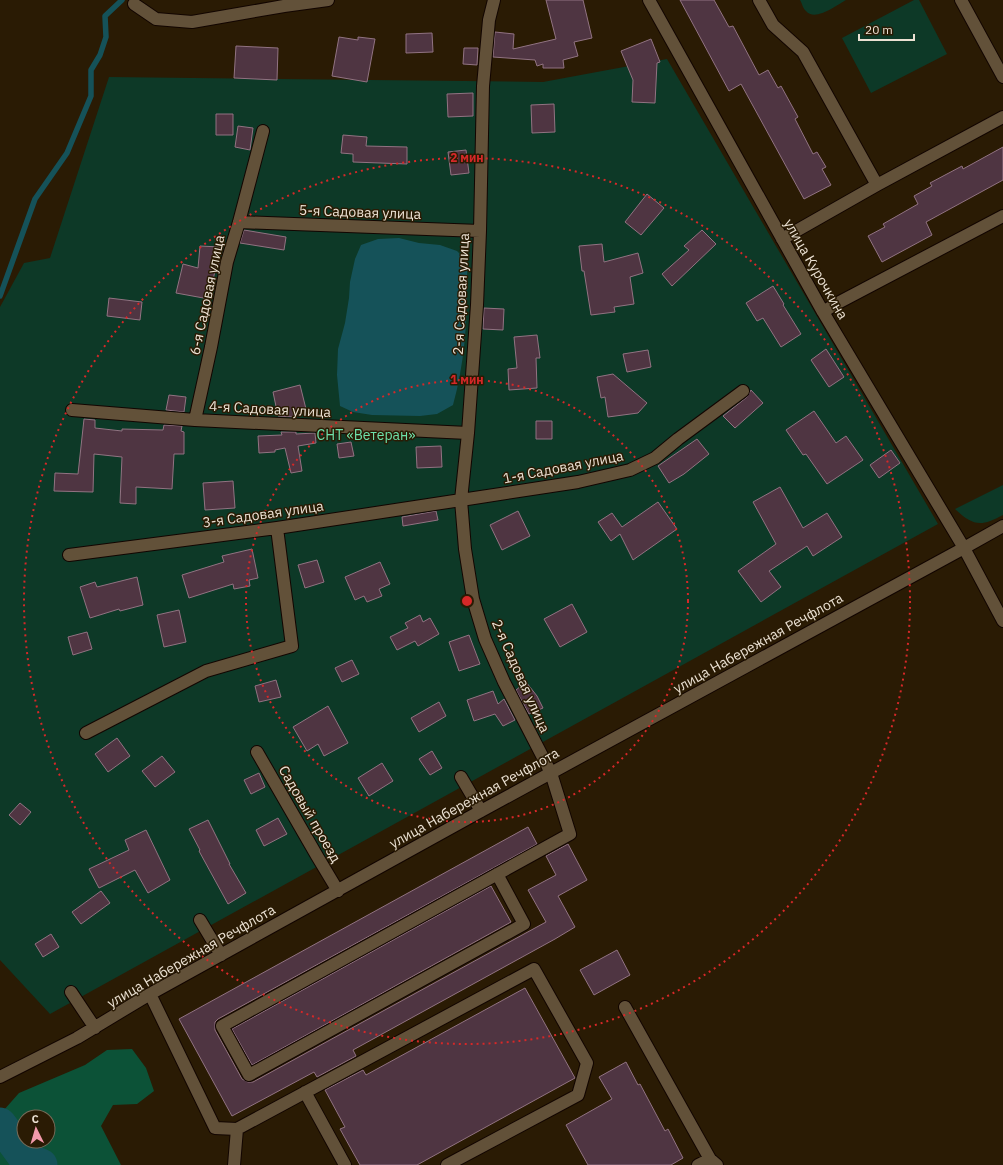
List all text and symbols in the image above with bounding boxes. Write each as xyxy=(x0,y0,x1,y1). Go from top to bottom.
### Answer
scale bar xyxy=(859,16,914,42)
text: 20 m xyxy=(865,22,893,37)
text: 2 мин xyxy=(450,150,484,165)
street label: 5-я Садовая улица xyxy=(299,201,422,223)
street label: улица Курочкина xyxy=(780,216,852,323)
street label: 2-я Садовая улица xyxy=(449,232,473,356)
street label: 6-я Садовая улица xyxy=(185,233,229,357)
text: 1 мин xyxy=(450,372,484,387)
street label: 4-я Садовая улица xyxy=(208,397,332,421)
park label: СНТ «Ветеран» xyxy=(317,426,415,444)
street label: 1-я Садовая улица xyxy=(501,446,625,487)
street label: 3-я Садовая улица xyxy=(201,497,325,531)
street label: улица Набережная Речфлота xyxy=(670,588,847,697)
centre of rings xyxy=(460,594,474,608)
street label: 2-я Садовая улица xyxy=(488,616,554,736)
street label: улица Набережная Речфлота xyxy=(386,743,563,852)
street label: Садовый проезд xyxy=(275,762,345,866)
street label: улица Набережная Речфлота xyxy=(104,900,279,1012)
north arrow xyxy=(16,1109,56,1149)
text: С xyxy=(31,1112,39,1126)

